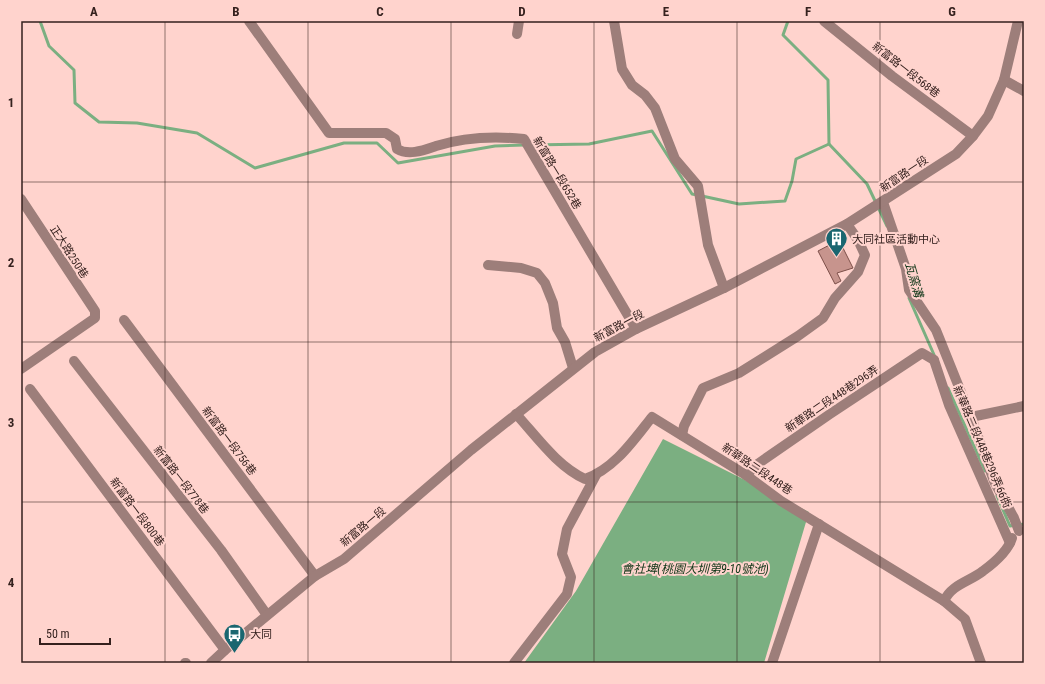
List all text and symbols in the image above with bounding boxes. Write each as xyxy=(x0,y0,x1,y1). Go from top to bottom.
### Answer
text: A xyxy=(90,4,98,19)
text: B xyxy=(232,4,240,19)
text: C xyxy=(376,4,384,19)
text: D xyxy=(518,4,526,19)
text: E xyxy=(663,4,670,19)
text: F xyxy=(805,4,811,19)
text: G xyxy=(948,4,956,19)
street label: 新富路一段568巷 xyxy=(870,40,942,100)
text: 1 xyxy=(8,95,14,110)
street label: 新富路一段652巷 xyxy=(530,134,584,212)
street label: 新富路一段 xyxy=(878,153,930,195)
street label: 正大路250巷 xyxy=(47,223,91,281)
building icon: 大同社區活動中心 xyxy=(823,226,849,259)
place label: 大同社區活動中心 xyxy=(852,233,940,246)
text: 2 xyxy=(8,255,15,270)
water label: 瓦窯溝 xyxy=(902,261,926,301)
street label: 新富路一段 xyxy=(592,307,646,345)
street label: 新華路二段448巷296弄 xyxy=(783,363,881,435)
street label: 新華路二段448巷296弄66衖 xyxy=(950,384,1014,510)
street label: 新富路一段756巷 xyxy=(199,404,259,478)
text: 3 xyxy=(8,415,14,430)
street label: 新華路二段448巷 xyxy=(719,441,795,497)
street label: 新富路一段778巷 xyxy=(151,444,211,516)
street label: 新富路一段800巷 xyxy=(107,475,167,549)
street label: 新富路一段 xyxy=(338,504,388,550)
water label: 會社埤(桃園大圳第9-10號池) xyxy=(621,562,769,576)
text: 4 xyxy=(8,575,15,590)
scale bar xyxy=(40,620,110,646)
bus stop icon: 大同 xyxy=(222,621,248,654)
text: 50 m xyxy=(46,627,70,641)
place label: 大同 xyxy=(250,628,272,641)

